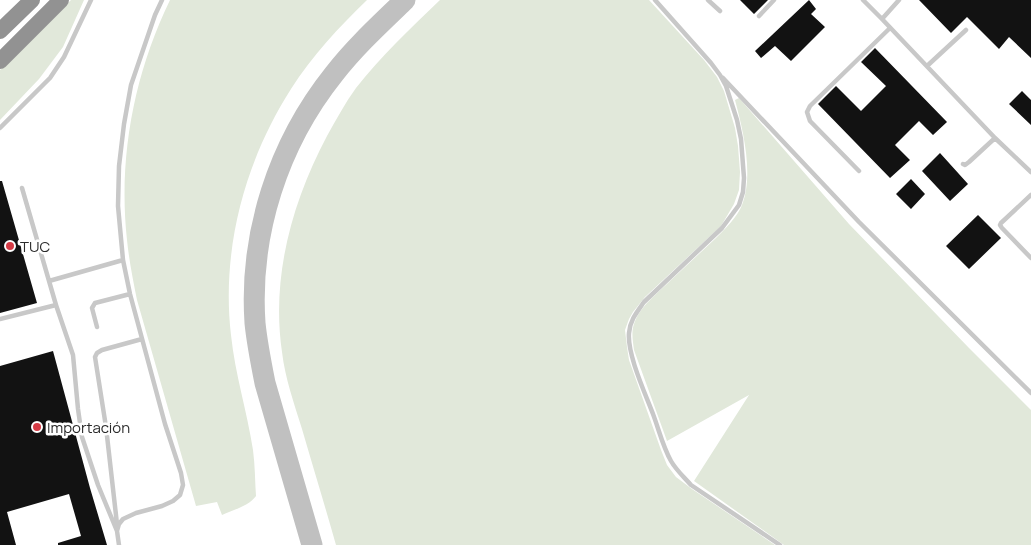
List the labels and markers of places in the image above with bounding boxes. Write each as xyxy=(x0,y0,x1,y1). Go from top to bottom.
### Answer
place label: TUC xyxy=(20,236,50,257)
marker: TUC xyxy=(4,240,16,252)
place label: Importación xyxy=(47,417,130,438)
marker: Importación xyxy=(31,421,43,433)

